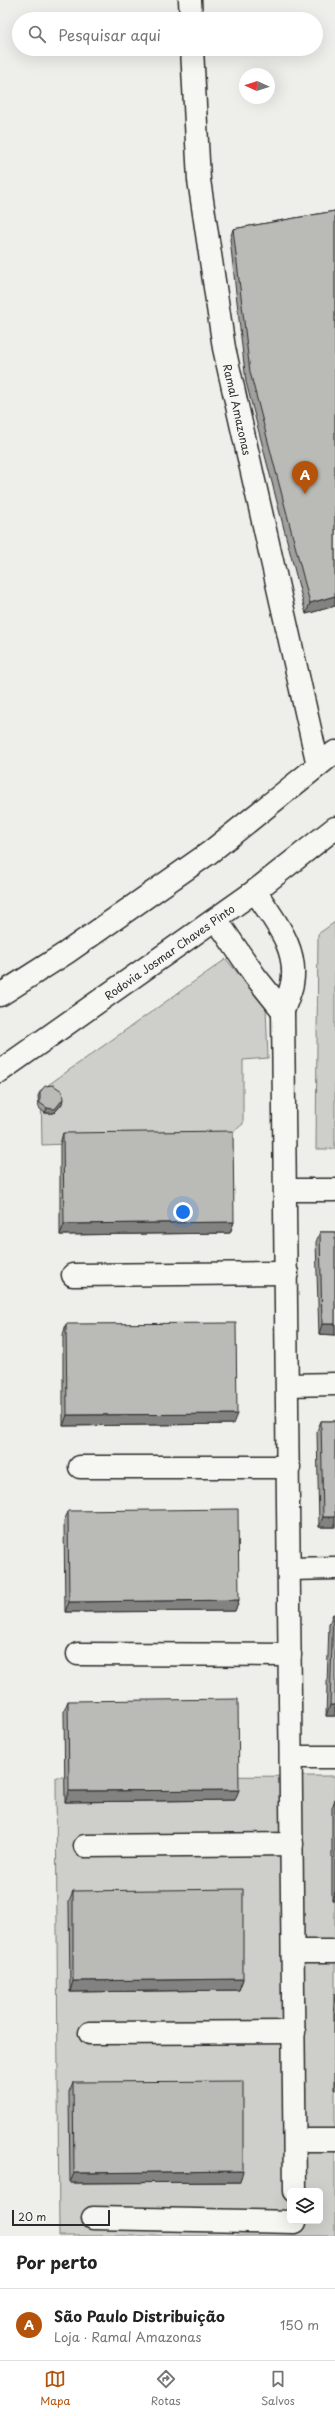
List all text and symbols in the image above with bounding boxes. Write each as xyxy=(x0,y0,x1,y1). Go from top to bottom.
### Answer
search box xyxy=(12,12,323,56)
icon: search xyxy=(26,23,48,45)
text: Pesquisar aqui xyxy=(58,23,161,46)
north arrow xyxy=(239,68,275,104)
street label: Ramal Amazonas xyxy=(219,362,256,457)
pin: A xyxy=(292,461,318,494)
street label: Rodovia Josmar Chaves Pinto xyxy=(100,900,238,1004)
your location xyxy=(173,1202,193,1222)
map controls xyxy=(287,2188,323,2224)
button: layers xyxy=(287,2188,323,2224)
scale bar xyxy=(12,2208,110,2227)
text: 20 m xyxy=(18,2208,46,2225)
text: Por perto xyxy=(16,2249,97,2275)
text: São Paulo Distribuição xyxy=(54,2304,225,2327)
text: A xyxy=(24,2315,34,2334)
text: 150 m xyxy=(280,2315,319,2334)
text: Loja · Ramal Amazonas xyxy=(54,2327,201,2346)
tab: Mapa xyxy=(40,2368,70,2409)
tab: Rotas xyxy=(151,2368,181,2409)
tab: Salvos xyxy=(261,2368,295,2409)

